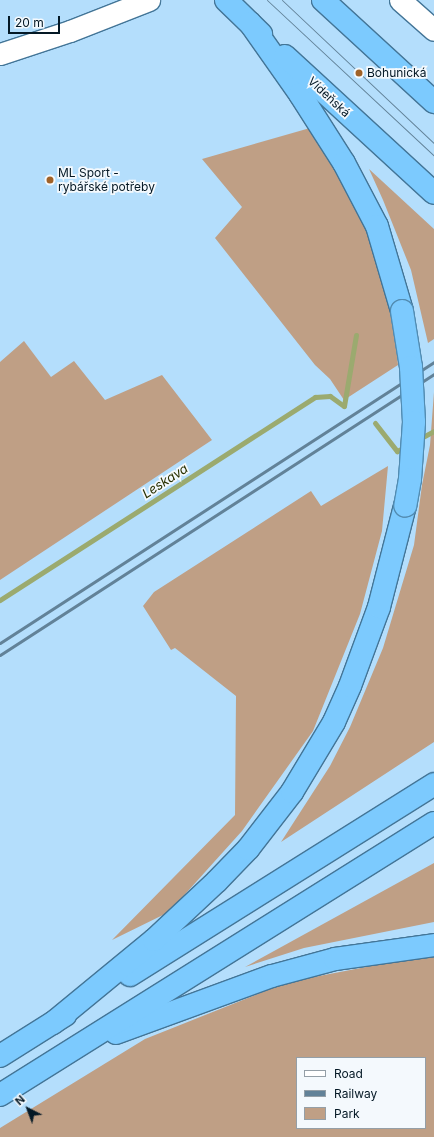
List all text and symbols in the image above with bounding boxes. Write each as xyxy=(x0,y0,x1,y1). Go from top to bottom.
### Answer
scale bar xyxy=(10,8,62,34)
text: 20 m xyxy=(15,15,44,30)
place label: Bohunická xyxy=(367,66,426,80)
marker: Bohunická xyxy=(354,68,364,78)
street label: Vídeňská xyxy=(305,74,353,120)
place label: ML Sport - rybářské potřeby xyxy=(58,166,155,194)
marker: ML Sport - rybářské potřeby xyxy=(45,175,55,185)
water label: Leskava xyxy=(139,460,191,502)
legend xyxy=(296,1057,426,1129)
text: Road xyxy=(334,1066,363,1081)
text: Railway xyxy=(334,1086,377,1101)
north arrow xyxy=(8,1089,48,1129)
text: N xyxy=(12,1092,28,1108)
text: Park xyxy=(334,1106,360,1121)

